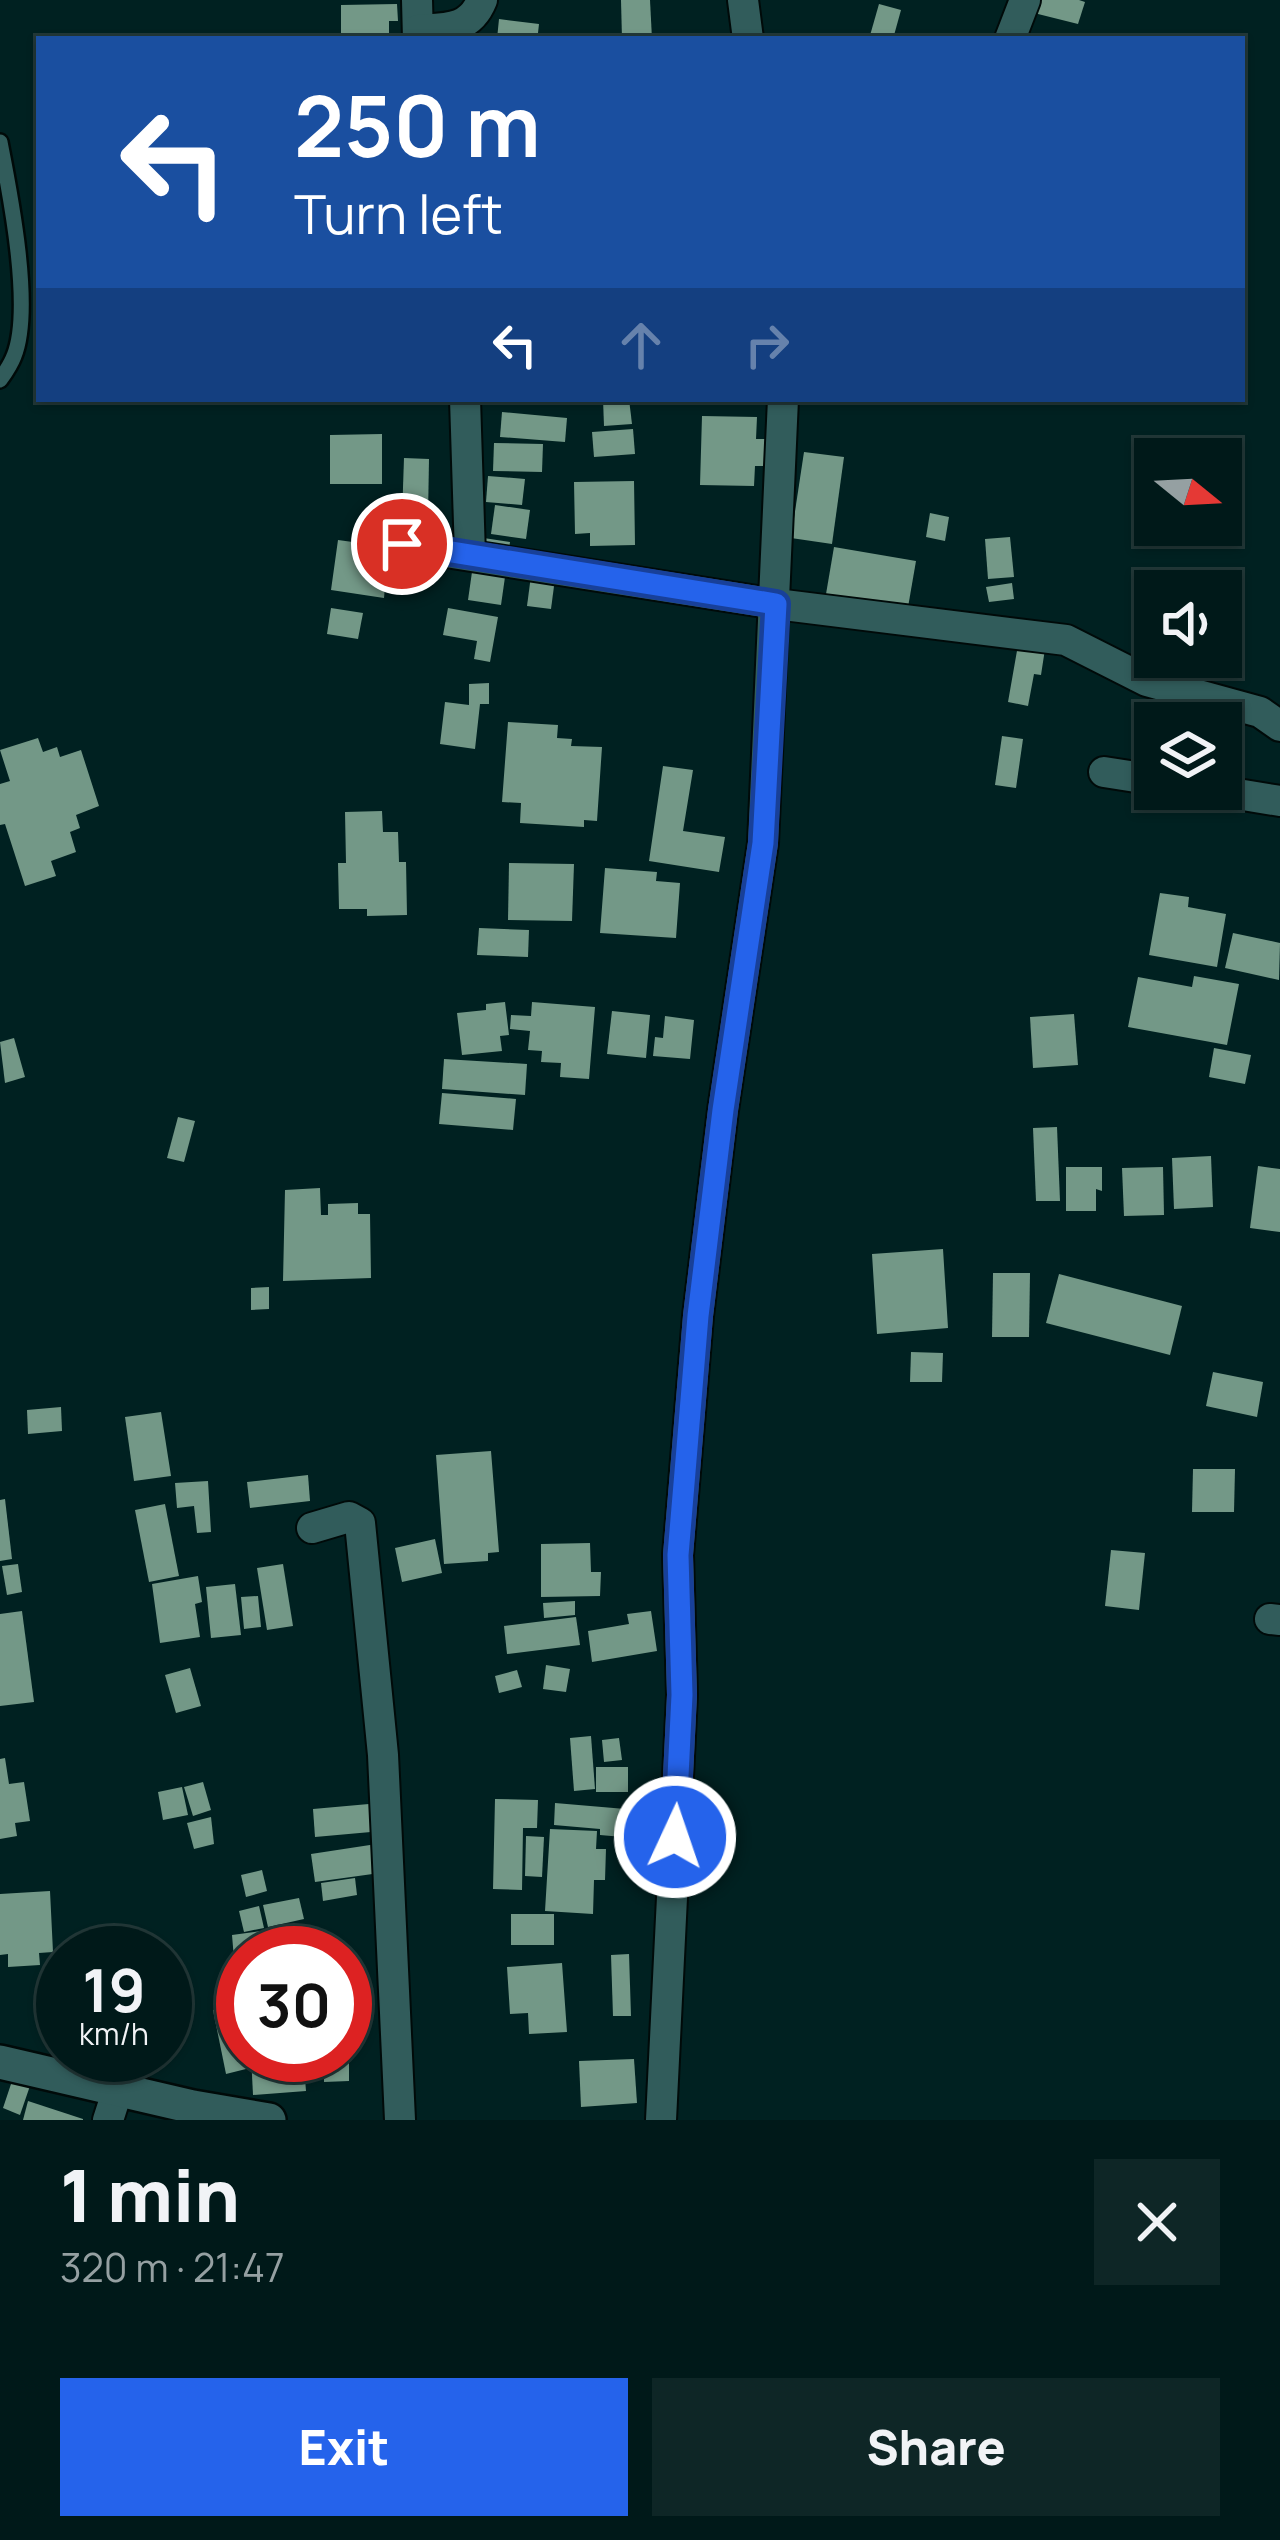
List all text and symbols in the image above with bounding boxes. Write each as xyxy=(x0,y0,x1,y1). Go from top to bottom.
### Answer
text: 250 m xyxy=(294,67,541,182)
icon: left xyxy=(96,84,252,240)
text: Turn left xyxy=(294,176,503,250)
icon: left xyxy=(482,312,548,378)
icon: ahead xyxy=(608,312,674,378)
icon: right xyxy=(734,312,800,378)
north arrow xyxy=(1134,438,1242,546)
map controls xyxy=(1134,438,1242,810)
pin xyxy=(351,493,453,595)
icon: arrive xyxy=(369,511,435,577)
button: sound xyxy=(1134,570,1242,678)
button: layers xyxy=(1134,702,1242,810)
position arrow xyxy=(612,1774,738,1900)
speed limit sign: 30 xyxy=(216,1926,372,2082)
text: 19 xyxy=(82,1948,146,2030)
text: km/h xyxy=(79,2013,149,2054)
text: 1 min xyxy=(60,2145,240,2244)
button: close xyxy=(1094,2159,1220,2285)
text: 320 m · 21:47 xyxy=(60,2240,285,2294)
button: Exit xyxy=(60,2378,628,2516)
button: Share xyxy=(652,2378,1220,2516)

